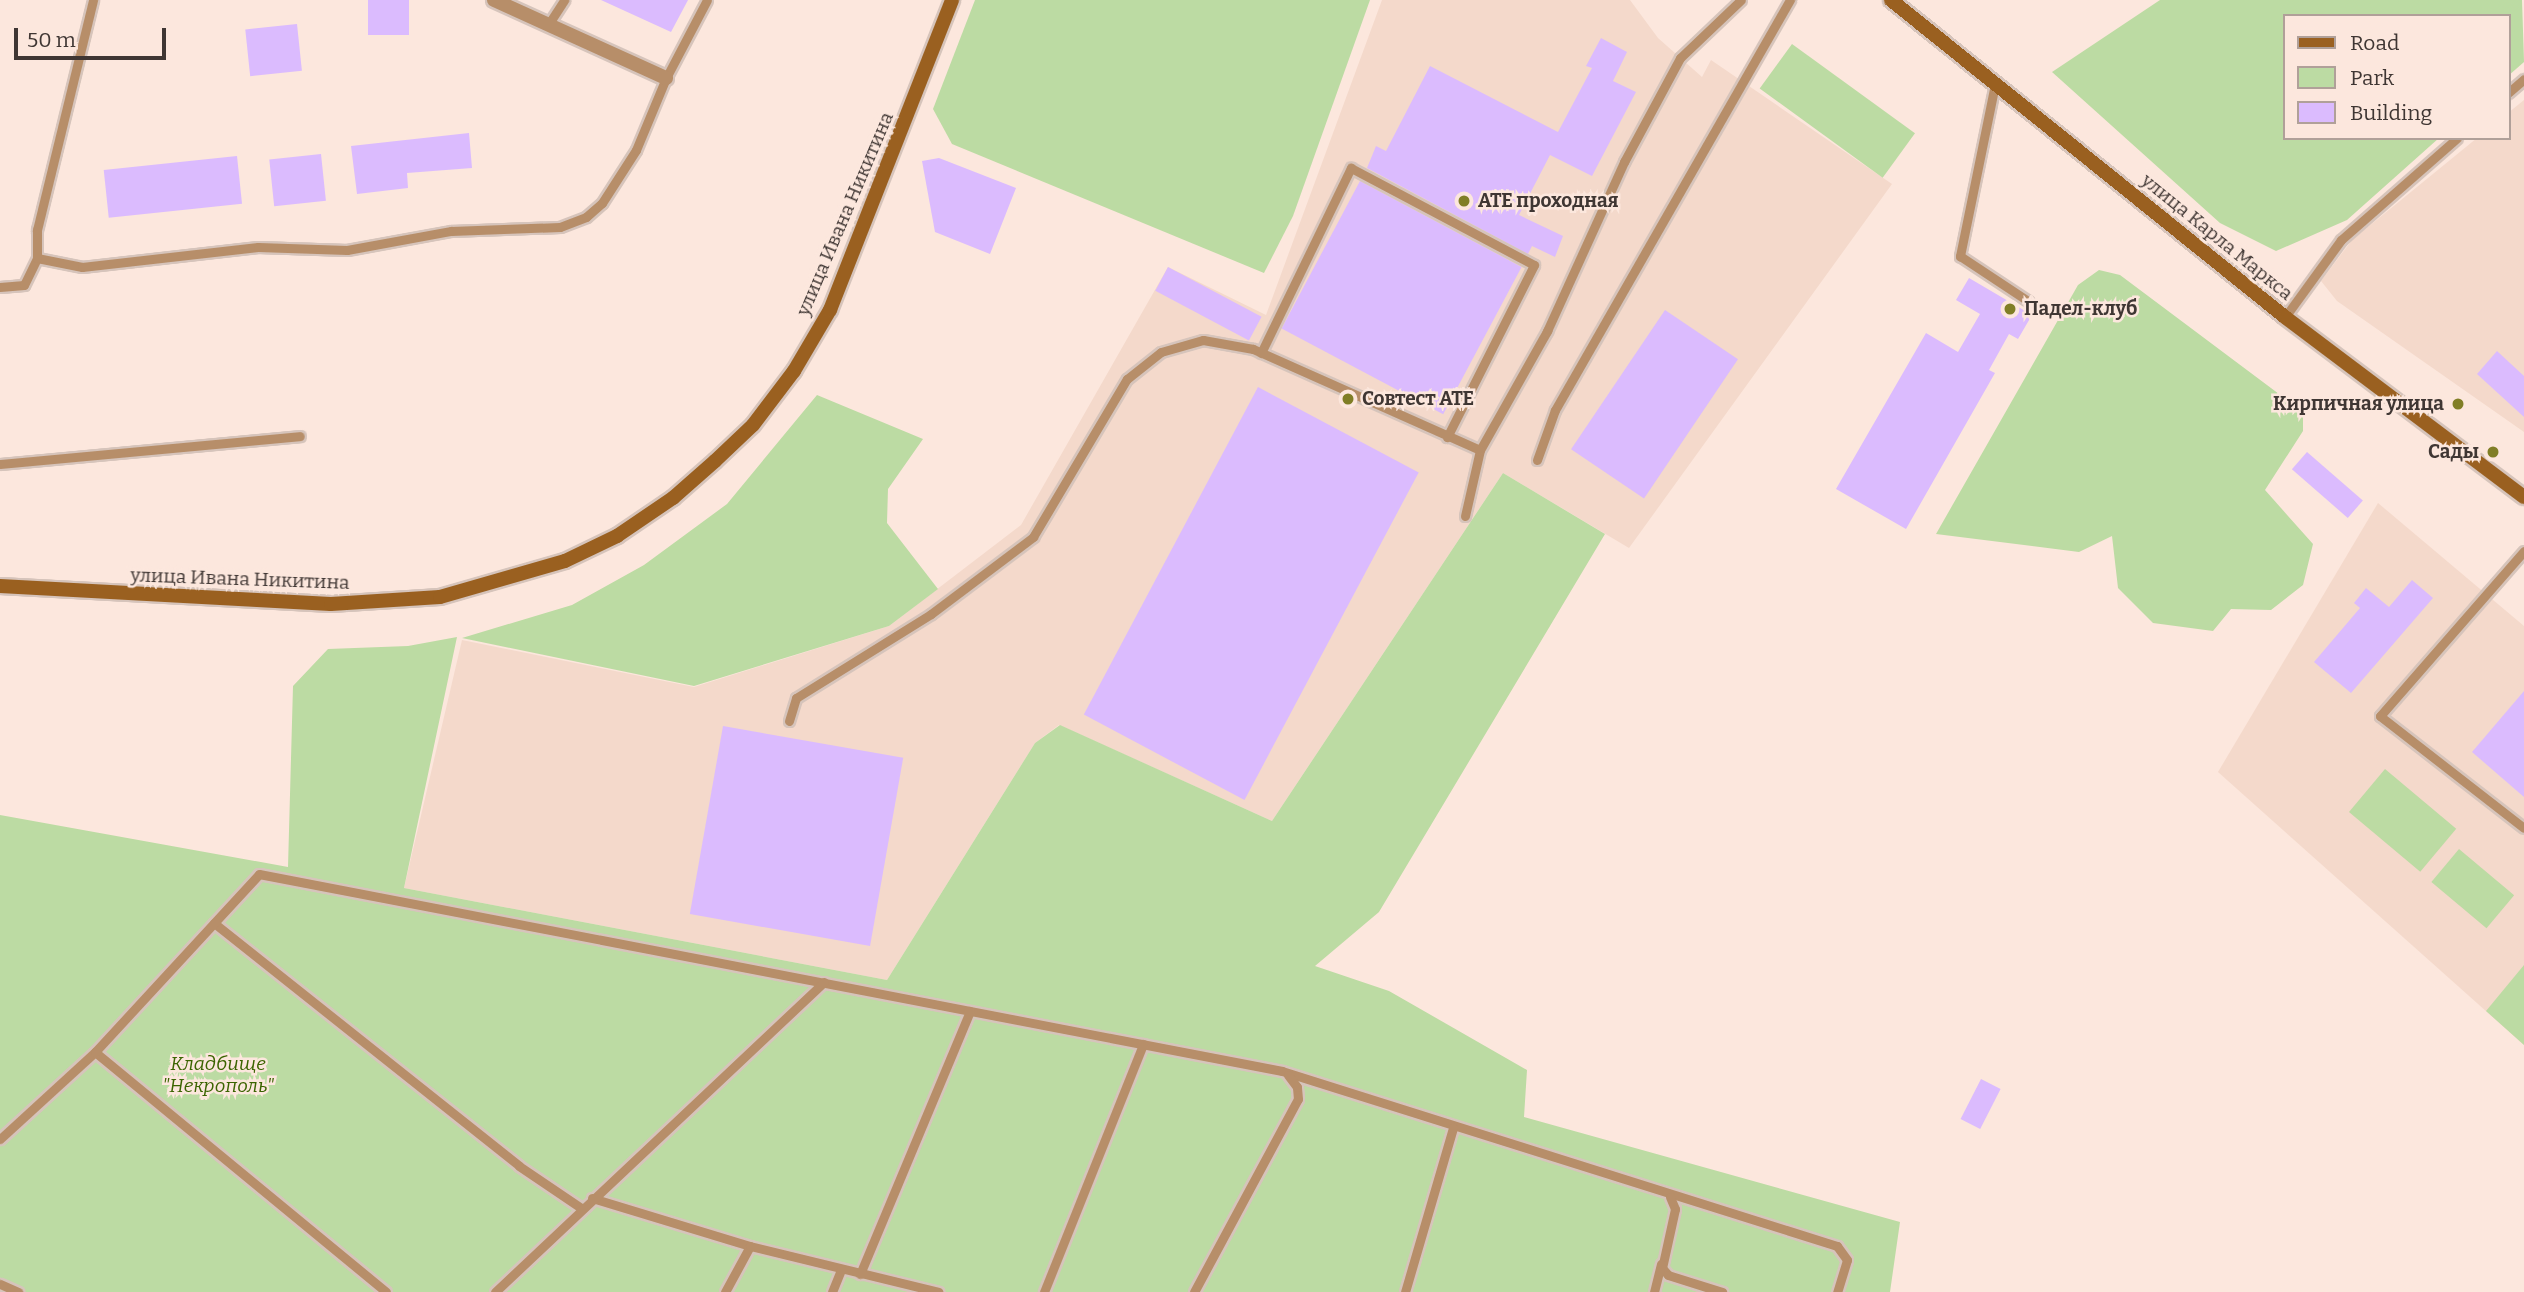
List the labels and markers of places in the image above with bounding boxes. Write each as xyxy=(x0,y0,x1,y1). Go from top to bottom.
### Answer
place label: АТЕ проходная xyxy=(1478,190,1619,212)
marker: АТЕ проходная xyxy=(1456,193,1472,209)
place label: Падел-клуб xyxy=(2024,298,2137,320)
marker: Падел-клуб xyxy=(2002,301,2018,317)
place label: Совтест АТЕ xyxy=(1362,388,1474,410)
marker: Совтест АТЕ xyxy=(1340,391,1356,407)
place label: Кирпичная улица xyxy=(2273,393,2444,415)
marker: Кирпичная улица xyxy=(2450,396,2466,412)
place label: Сады xyxy=(2428,441,2479,463)
marker: Сады xyxy=(2485,444,2501,460)

